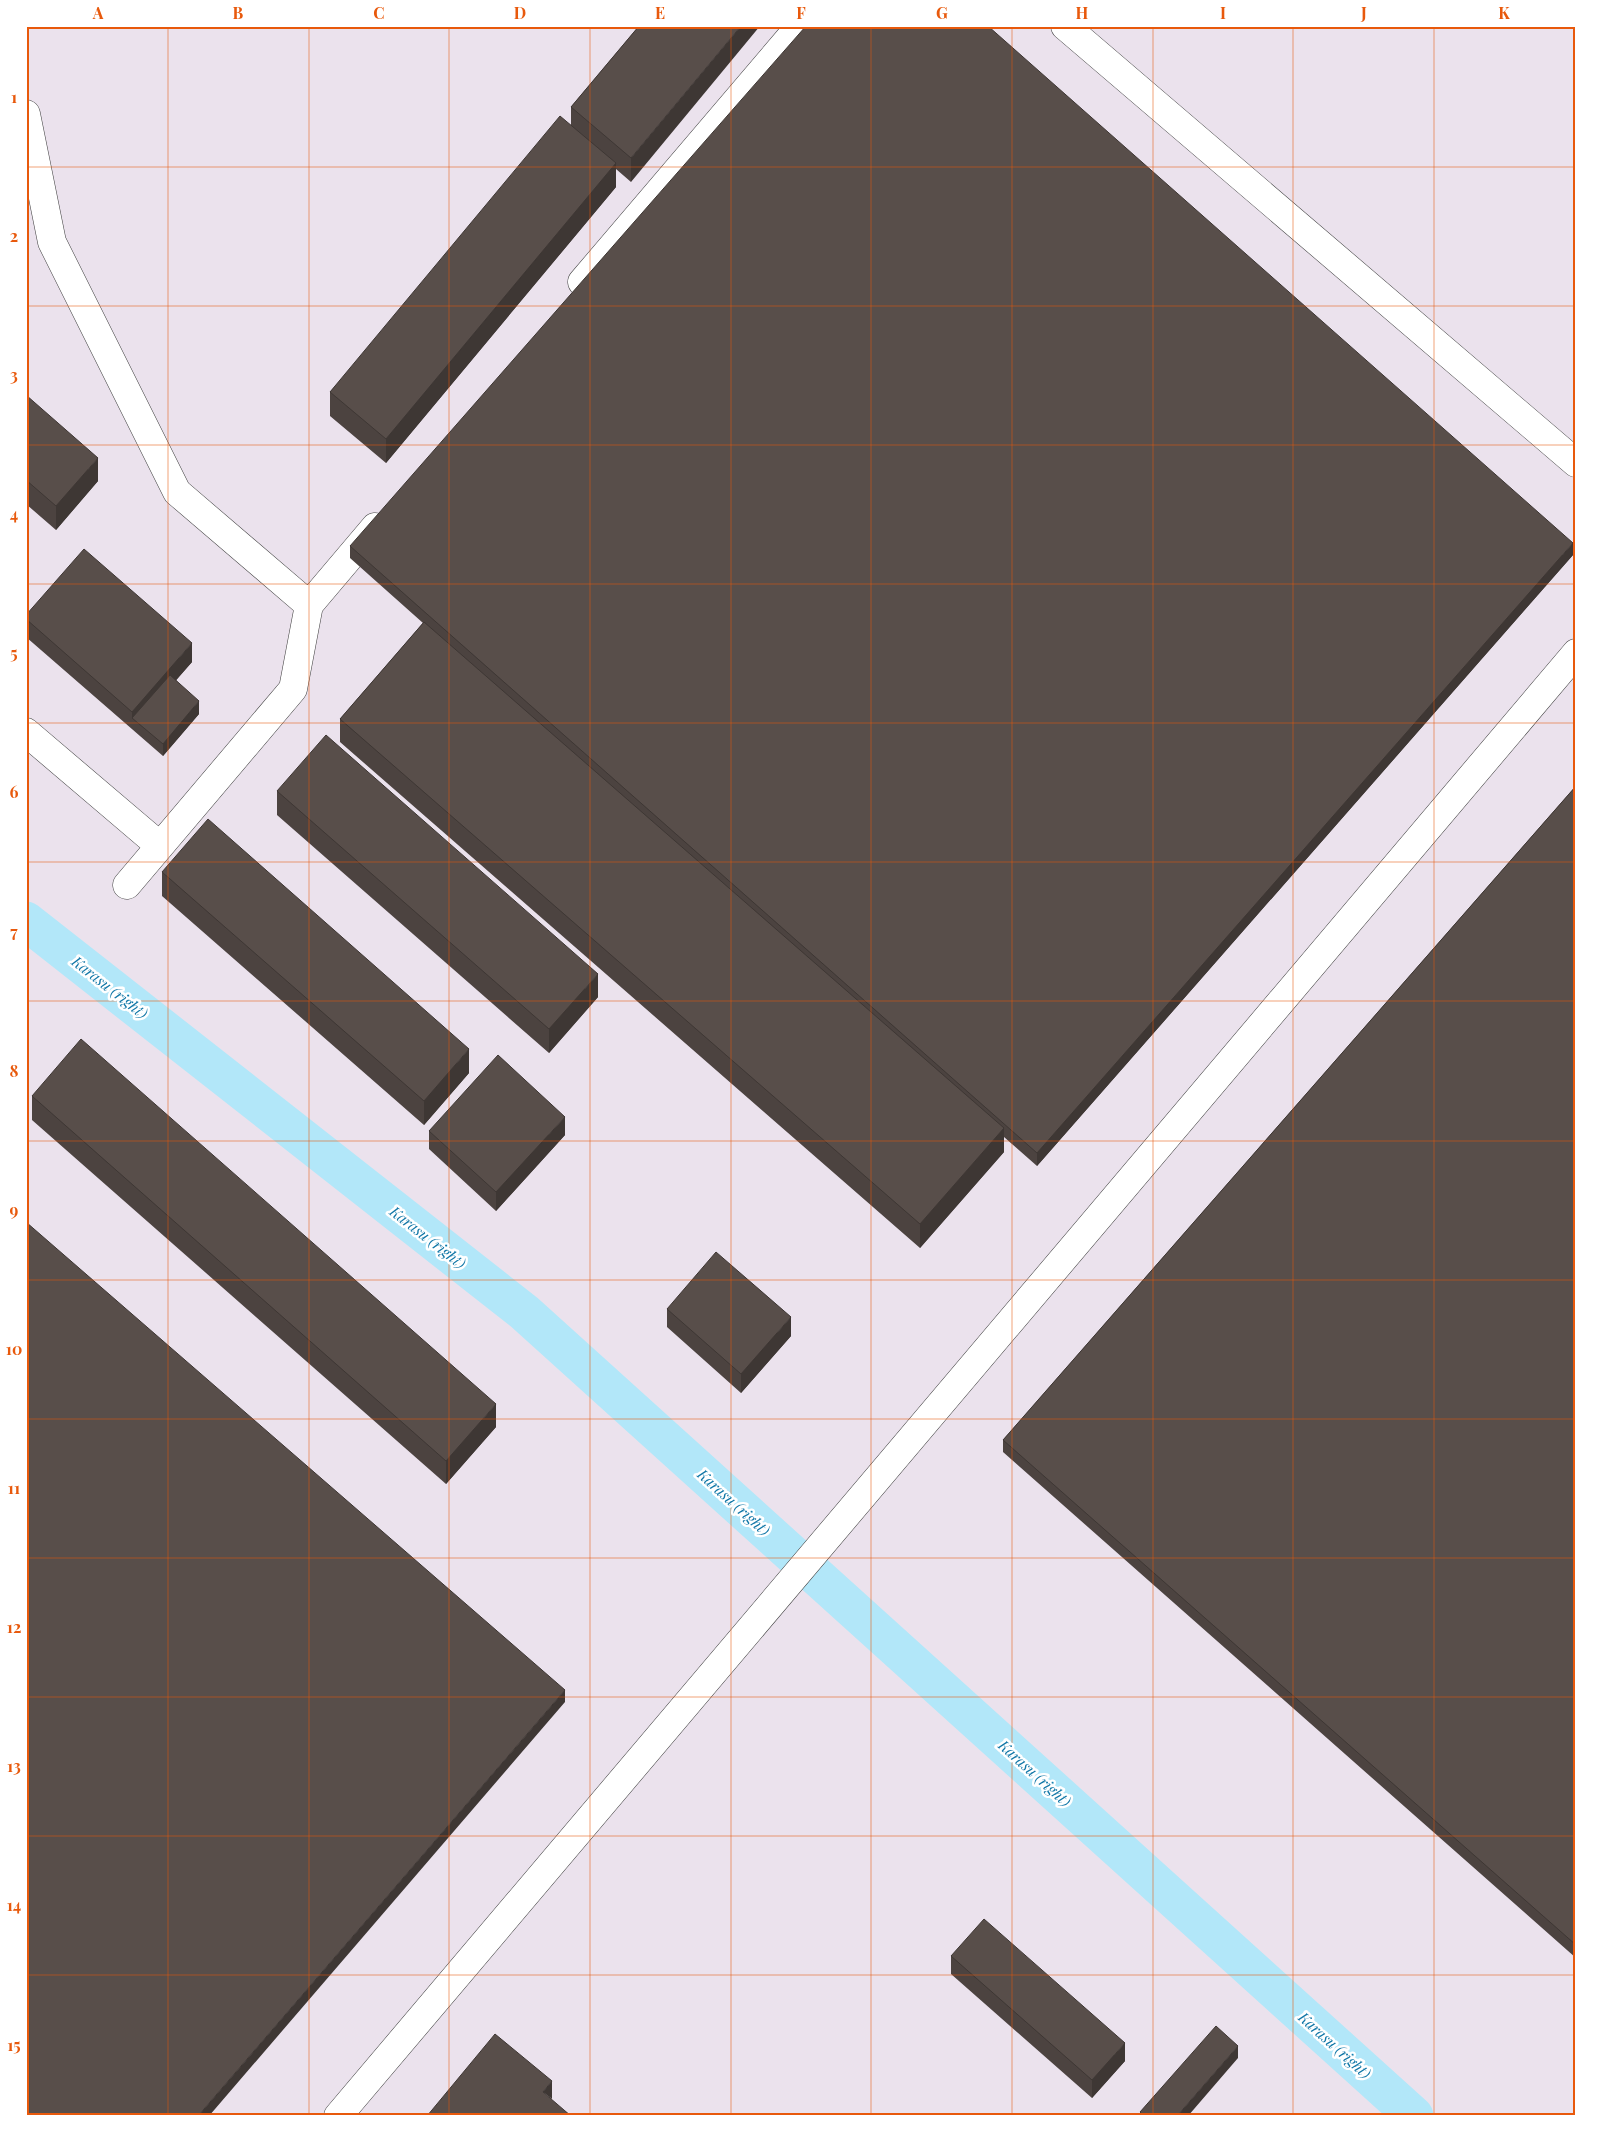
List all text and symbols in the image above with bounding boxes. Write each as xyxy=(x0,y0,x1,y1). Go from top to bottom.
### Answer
text: A xyxy=(92,2,104,23)
text: B xyxy=(233,2,244,23)
text: C xyxy=(373,2,385,23)
text: D xyxy=(514,2,526,23)
text: E xyxy=(655,2,665,23)
text: F xyxy=(796,2,806,23)
text: G xyxy=(936,2,948,23)
text: H xyxy=(1076,2,1089,23)
text: I xyxy=(1220,2,1226,23)
text: J xyxy=(1360,2,1367,23)
text: K xyxy=(1498,2,1510,23)
text: 1 xyxy=(11,86,17,107)
text: 2 xyxy=(10,225,18,246)
text: 3 xyxy=(10,364,18,385)
text: 4 xyxy=(10,503,18,524)
text: 5 xyxy=(10,642,18,663)
text: 6 xyxy=(10,781,19,802)
text: 7 xyxy=(10,921,18,942)
water label: Karasu (right) xyxy=(67,950,152,1023)
text: 8 xyxy=(10,1060,19,1081)
text: 9 xyxy=(10,1199,19,1220)
water label: Karasu (right) xyxy=(385,1200,470,1273)
text: 10 xyxy=(6,1338,22,1359)
water label: Karasu (right) xyxy=(693,1463,775,1540)
text: 11 xyxy=(8,1477,20,1498)
text: 12 xyxy=(7,1616,21,1637)
water label: Karasu (right) xyxy=(994,1734,1076,1811)
text: 13 xyxy=(7,1755,21,1776)
text: 14 xyxy=(7,1894,21,1915)
water label: Karasu (right) xyxy=(1294,2006,1376,2083)
text: 15 xyxy=(7,2034,21,2055)

